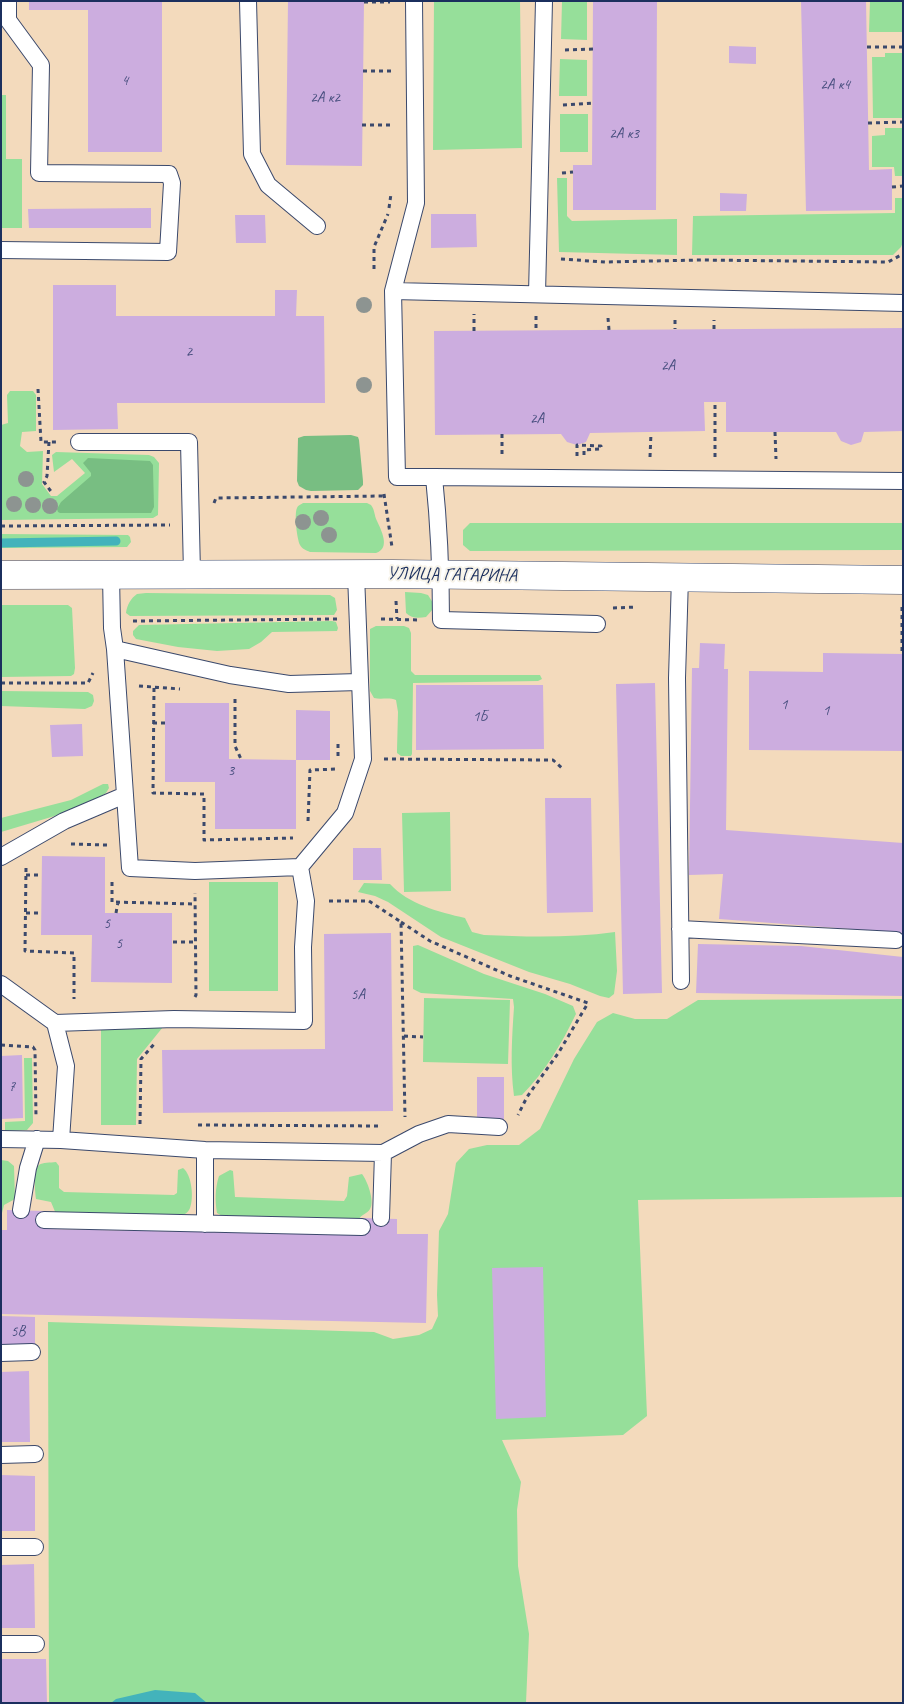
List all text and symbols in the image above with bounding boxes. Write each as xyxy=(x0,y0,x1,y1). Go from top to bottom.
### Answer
house number: 4 xyxy=(122,72,128,90)
house number: 2А к4 xyxy=(820,76,850,94)
house number: 2А к2 xyxy=(310,89,340,107)
house number: 2А к3 xyxy=(609,125,639,143)
house number: 2 xyxy=(186,343,192,361)
house number: 2А xyxy=(661,357,675,375)
house number: 2А xyxy=(530,410,544,428)
street label: УЛИЦА ГАГАРИНА xyxy=(387,563,517,587)
house number: 1 xyxy=(781,696,787,714)
house number: 1 xyxy=(823,702,829,720)
house number: 1Б xyxy=(473,708,487,726)
house number: 3 xyxy=(228,762,234,780)
house number: 5 xyxy=(104,915,110,933)
house number: 5 xyxy=(116,935,122,953)
house number: 5А xyxy=(351,986,365,1004)
house number: 7 xyxy=(9,1078,15,1096)
house number: 5В xyxy=(11,1323,25,1341)

